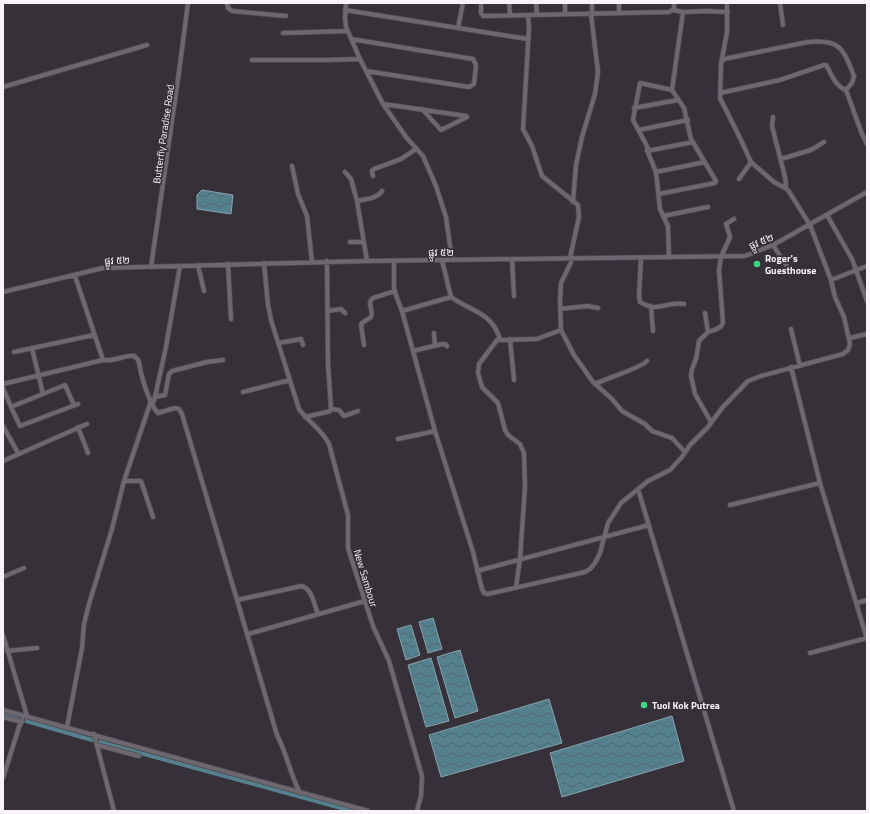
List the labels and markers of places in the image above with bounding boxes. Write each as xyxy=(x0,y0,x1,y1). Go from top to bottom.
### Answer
place label: Roger's Guesthouse xyxy=(765,251,816,278)
marker: Roger's Guesthouse xyxy=(752,259,762,269)
place label: Tuol Kok Putrea xyxy=(652,698,720,713)
marker: Tuol Kok Putrea xyxy=(639,700,649,710)

